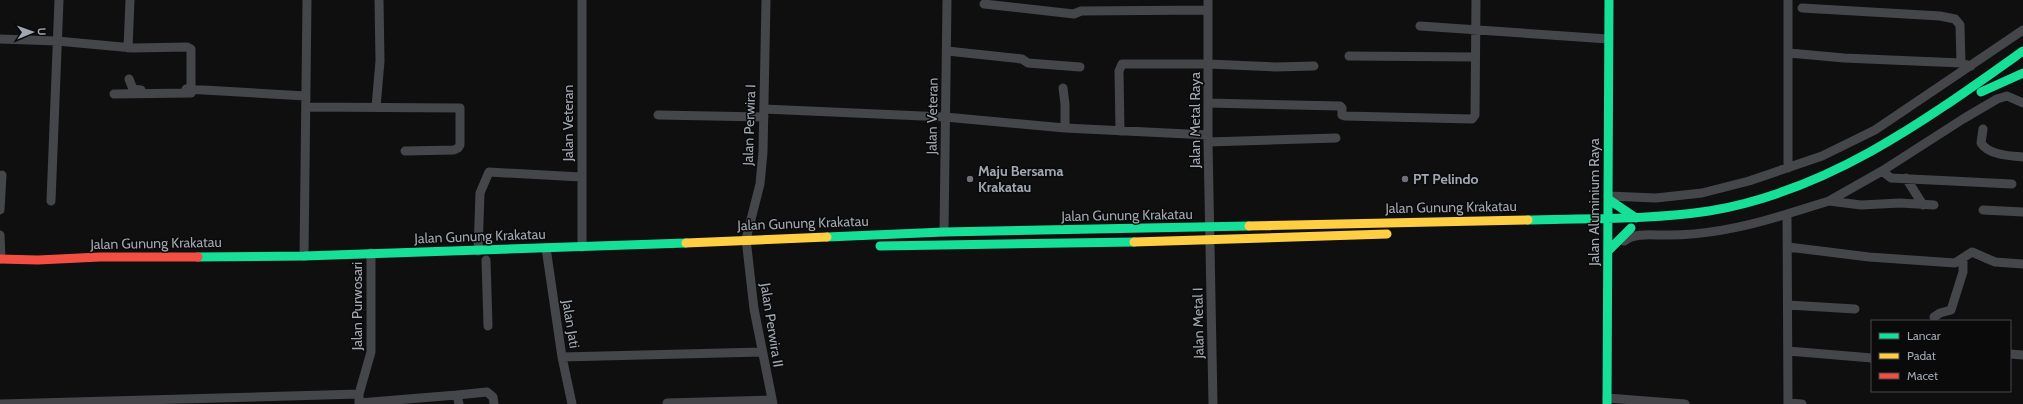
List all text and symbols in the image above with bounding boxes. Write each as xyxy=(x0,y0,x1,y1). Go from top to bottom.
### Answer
north arrow xyxy=(12,12,52,52)
text: U xyxy=(35,27,49,36)
street label: Jalan Metal Raya xyxy=(1186,72,1204,169)
street label: Jalan Veteran xyxy=(922,77,942,156)
street label: Jalan Veteran xyxy=(559,84,577,162)
street label: Jalan Perwira I xyxy=(739,84,759,167)
street label: Jalan Aluminium Raya xyxy=(1585,138,1603,267)
place label: Maju Bersama Krakatau xyxy=(978,162,1063,196)
place label: PT Pelindo xyxy=(1413,170,1478,188)
marker: Maju Bersama Krakatau xyxy=(965,174,975,184)
marker: PT Pelindo xyxy=(1400,174,1410,184)
street label: Jalan Gunung Krakatau xyxy=(1384,197,1517,217)
street label: Jalan Gunung Krakatau xyxy=(1060,205,1193,225)
street label: Jalan Gunung Krakatau xyxy=(736,212,869,234)
street label: Jalan Gunung Krakatau xyxy=(413,225,546,247)
street label: Jalan Gunung Krakatau xyxy=(89,233,222,253)
street label: Jalan Purwosari xyxy=(348,262,366,351)
street label: Jalan Perwira II xyxy=(756,281,788,368)
street label: Jalan Metal I xyxy=(1188,287,1208,360)
street label: Jalan Jati xyxy=(558,297,584,350)
legend xyxy=(1871,320,2011,392)
text: Lancar xyxy=(1907,328,1941,343)
text: Padat xyxy=(1907,348,1936,363)
text: Macet xyxy=(1907,368,1938,383)

